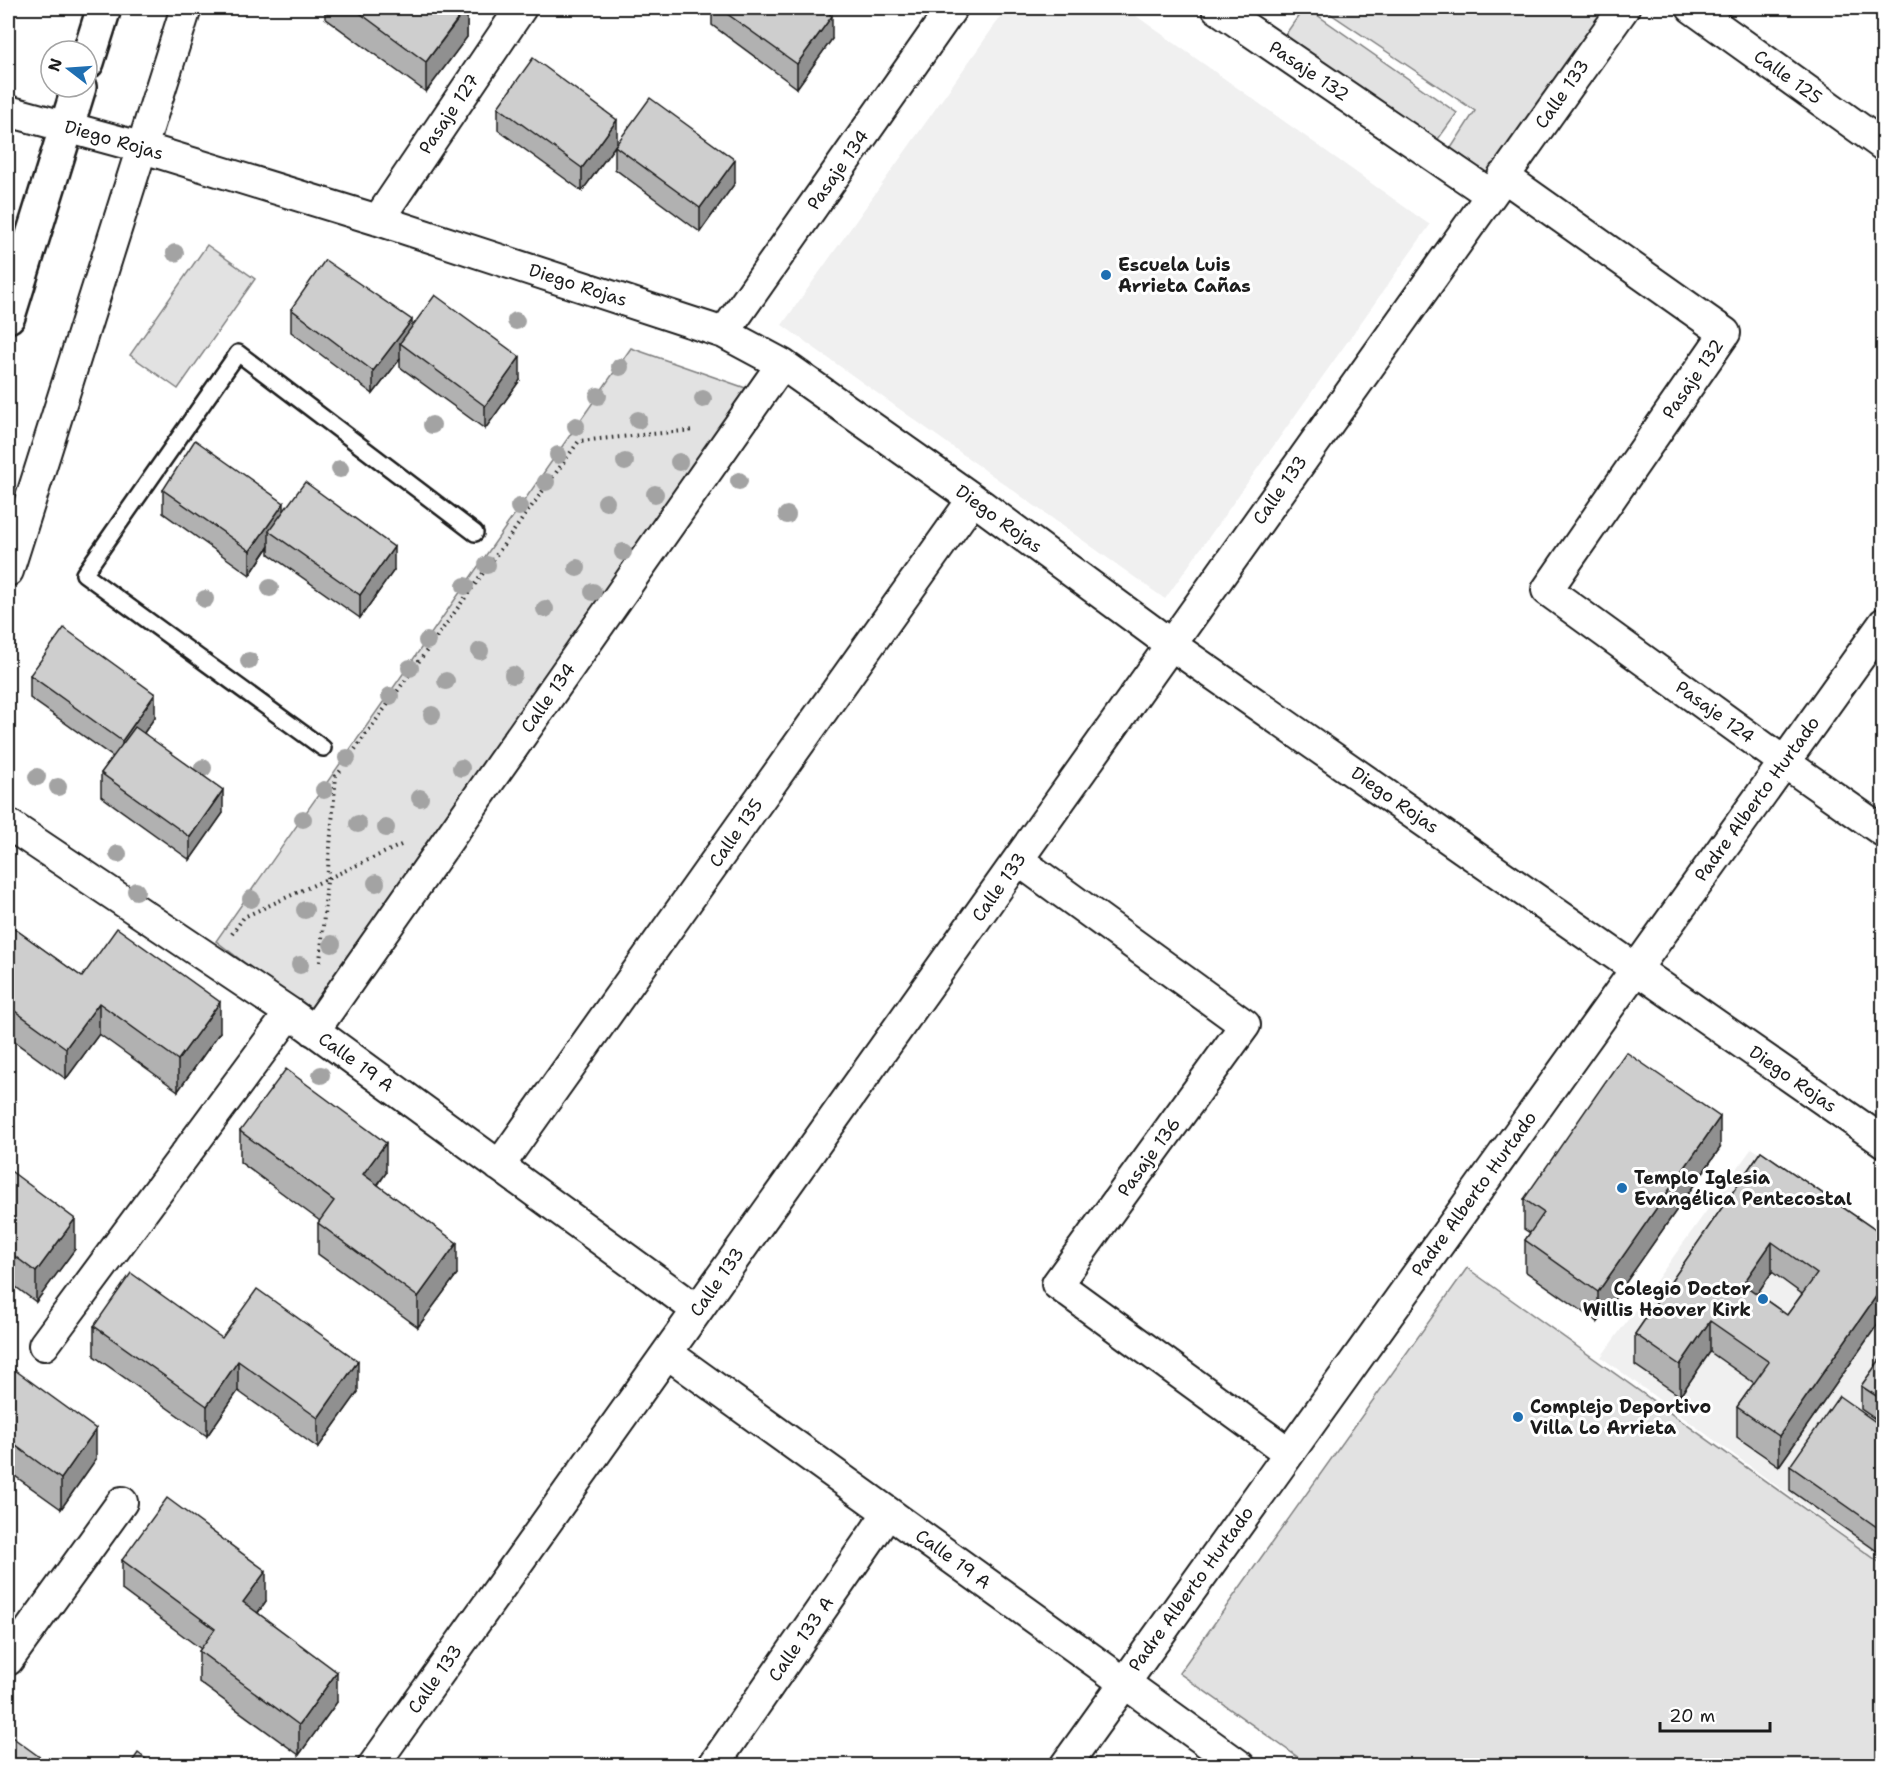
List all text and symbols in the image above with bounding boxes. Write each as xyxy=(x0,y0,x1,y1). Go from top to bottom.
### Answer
street label: Pasaje 132 xyxy=(1264,35,1354,107)
north arrow xyxy=(39,39,99,99)
street label: Calle 125 xyxy=(1749,44,1827,110)
street label: Calle 133 xyxy=(1529,54,1595,134)
text: N xyxy=(43,56,67,74)
street label: Pasaje 127 xyxy=(413,69,485,159)
street label: Diego Rojas xyxy=(62,114,166,166)
street label: Pasaje 134 xyxy=(802,125,874,215)
place label: Escuela Luis Arrieta Cañas xyxy=(1118,253,1251,298)
street label: Diego Rojas xyxy=(526,258,630,312)
marker: Escuela Luis Arrieta Cañas xyxy=(1099,268,1113,282)
street label: Pasaje 132 xyxy=(1657,334,1729,424)
street label: Calle 133 xyxy=(1247,450,1313,530)
street label: Diego Rojas xyxy=(951,479,1047,559)
street label: Calle 134 xyxy=(515,658,581,738)
street label: Pasaje 124 xyxy=(1671,675,1759,749)
street label: Padre Alberto Hurtado xyxy=(1689,712,1825,886)
street label: Diego Rojas xyxy=(1346,761,1444,839)
street label: Calle 135 xyxy=(704,794,768,872)
street label: Calle 133 xyxy=(966,847,1032,927)
street label: Calle 19 A xyxy=(314,1027,398,1097)
street label: Diego Rojas xyxy=(1744,1040,1842,1118)
street label: Padre Alberto Hurtado xyxy=(1406,1107,1542,1281)
street label: Pasaje 136 xyxy=(1112,1112,1186,1202)
place label: Templo Iglesia Evangélica Pentecostal xyxy=(1634,1166,1852,1211)
marker: Templo Iglesia Evangélica Pentecostal xyxy=(1615,1181,1629,1195)
street label: Calle 133 xyxy=(684,1242,750,1322)
place label: Colegio Doctor Willis Hoover Kirk xyxy=(1583,1277,1751,1322)
marker: Colegio Doctor Willis Hoover Kirk xyxy=(1756,1292,1770,1306)
place label: Complejo Deportivo Villa Lo Arrieta xyxy=(1530,1395,1711,1440)
marker: Complejo Deportivo Villa Lo Arrieta xyxy=(1511,1410,1525,1424)
street label: Padre Alberto Hurtado xyxy=(1123,1502,1259,1676)
street label: Calle 19 A xyxy=(911,1524,995,1594)
street label: Calle 133 A xyxy=(763,1592,839,1686)
street label: Calle 133 xyxy=(402,1639,468,1719)
scale bar xyxy=(1660,1695,1770,1733)
text: 20 m xyxy=(1669,1704,1715,1728)

